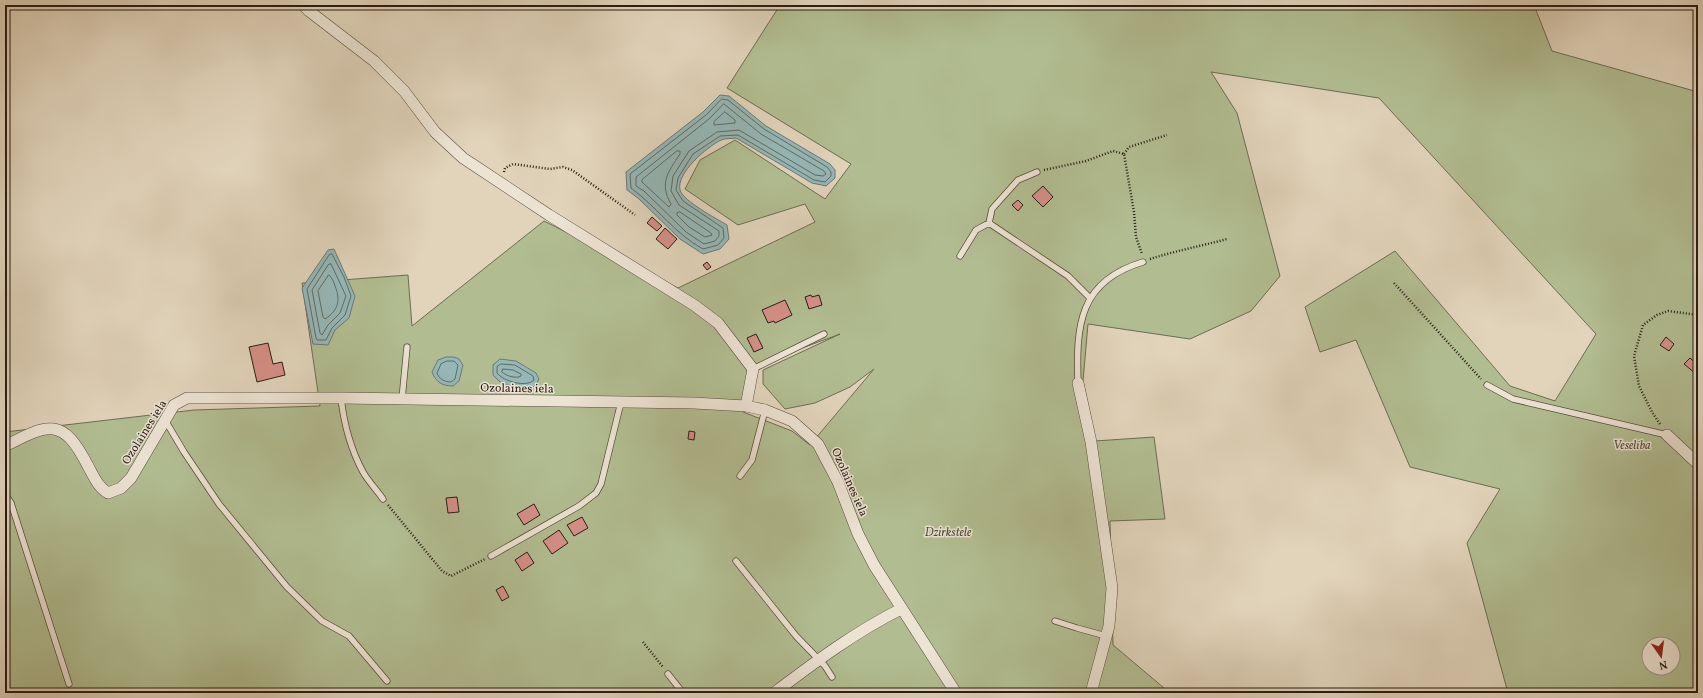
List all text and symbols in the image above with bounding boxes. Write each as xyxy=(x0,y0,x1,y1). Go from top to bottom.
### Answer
street label: Ozolaines iela xyxy=(480,380,554,398)
street label: Ozolaines iela xyxy=(119,397,171,468)
park label: Veselība xyxy=(1613,438,1651,454)
street label: Ozolaines iela xyxy=(827,446,871,519)
park label: Dzirkstele xyxy=(925,525,972,541)
north arrow xyxy=(1641,636,1681,676)
text: N xyxy=(1657,656,1669,672)

